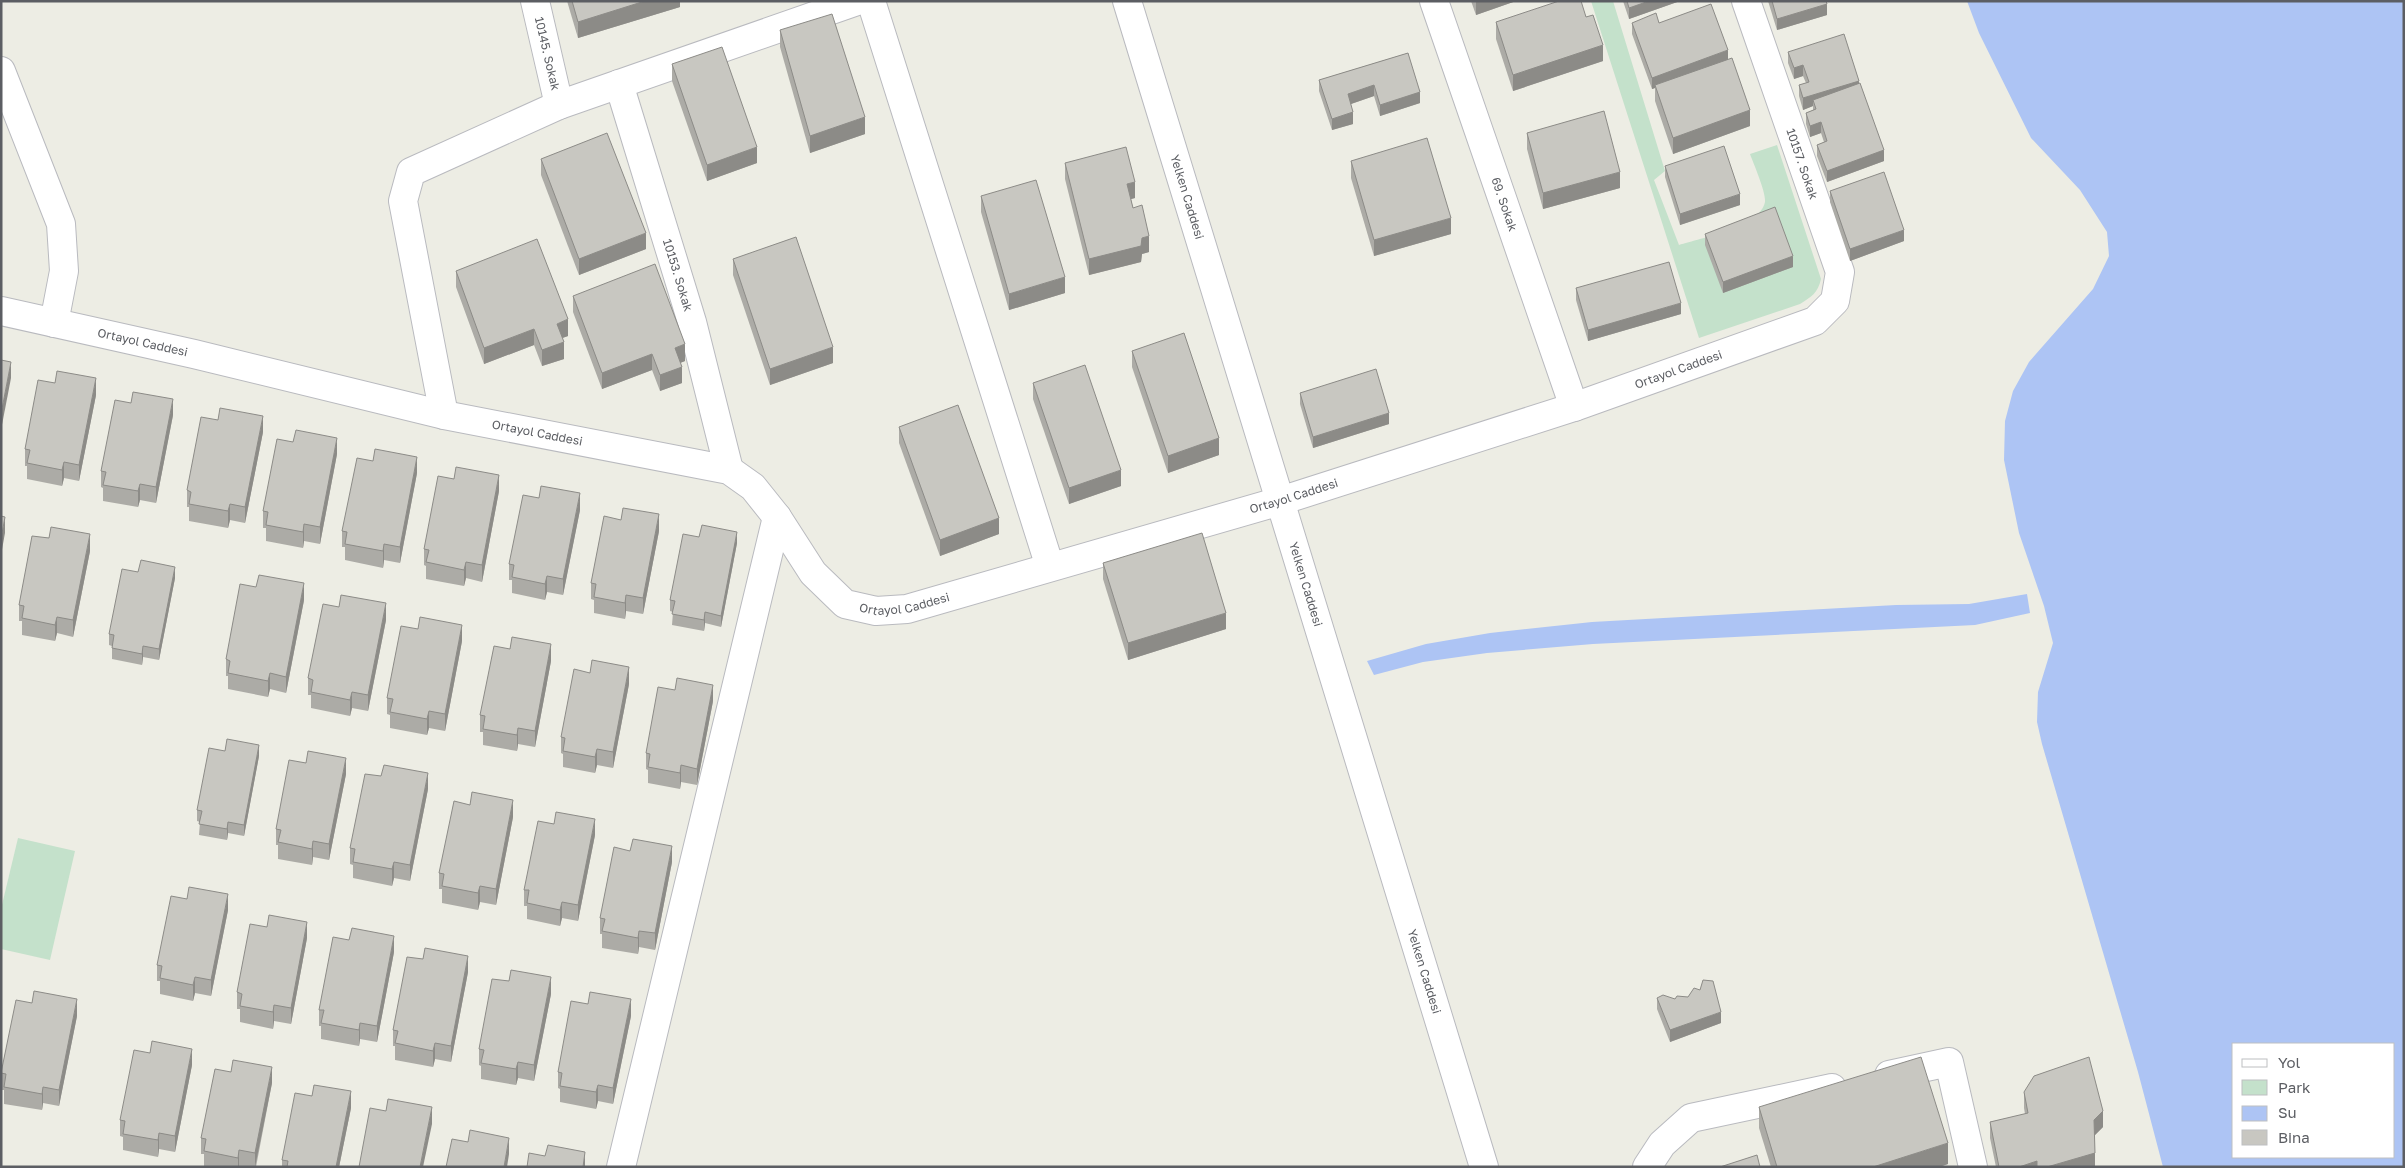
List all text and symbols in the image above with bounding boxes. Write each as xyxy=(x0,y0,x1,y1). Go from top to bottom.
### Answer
street label: 10145. Sokak xyxy=(532,15,563,92)
street label: 10157. Sokak xyxy=(1783,126,1822,202)
street label: Yelken Caddesi xyxy=(1167,153,1208,241)
street label: 69. Sokak xyxy=(1488,175,1521,233)
street label: 10153. Sokak xyxy=(660,237,696,313)
street label: Ortayol Caddesi xyxy=(96,325,189,359)
street label: Ortayol Caddesi xyxy=(1632,347,1724,392)
street label: Ortayol Caddesi xyxy=(491,416,584,449)
street label: Ortayol Caddesi xyxy=(1248,475,1340,516)
street label: Yelken Caddesi xyxy=(1286,540,1326,628)
street label: Ortayol Caddesi xyxy=(858,589,951,618)
street label: Yelken Caddesi xyxy=(1405,927,1445,1016)
legend xyxy=(2232,1043,2395,1158)
text: Yol xyxy=(2278,1053,2300,1071)
text: Park xyxy=(2278,1078,2311,1096)
text: Su xyxy=(2278,1103,2297,1121)
text: Bina xyxy=(2278,1128,2310,1146)

